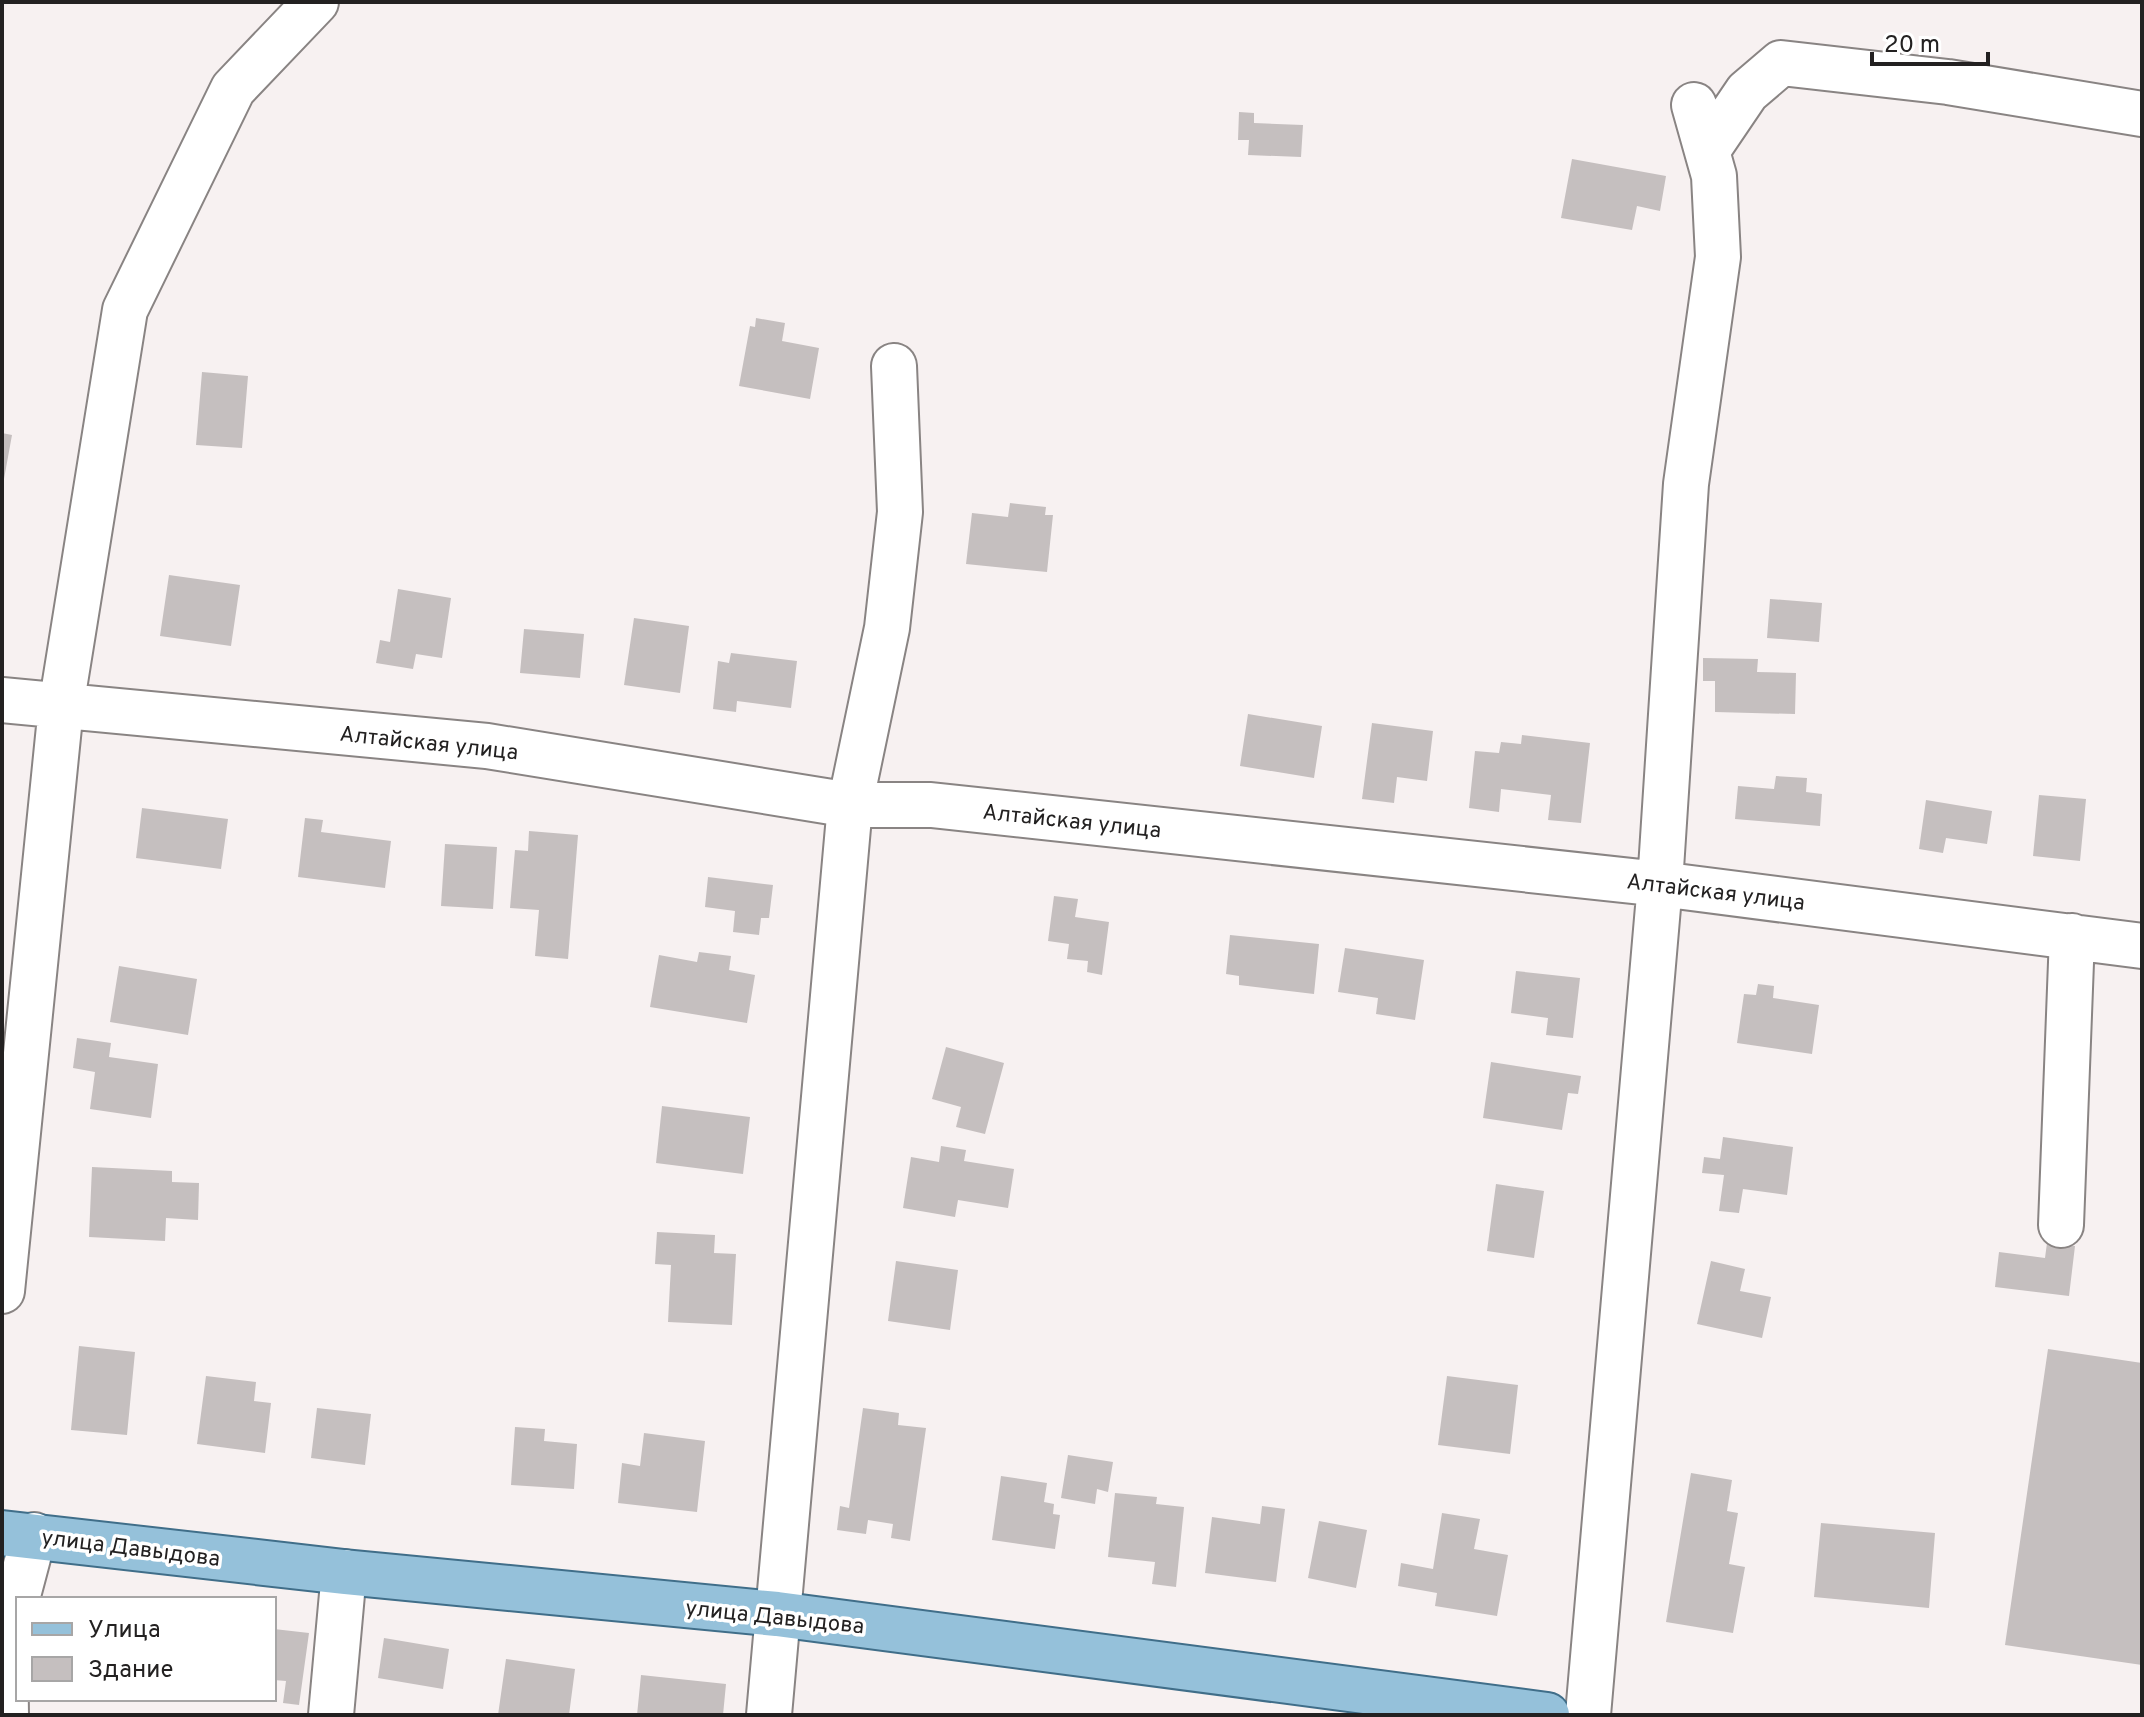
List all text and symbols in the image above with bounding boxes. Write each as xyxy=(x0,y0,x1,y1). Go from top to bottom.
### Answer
scale bar xyxy=(1872,16,1988,66)
text: 20 m xyxy=(1884,31,1940,61)
street label: Алтайская улица xyxy=(338,722,519,767)
street label: Алтайская улица xyxy=(981,800,1162,845)
street label: Алтайская улица xyxy=(1625,869,1806,918)
street label: улица Давыдова xyxy=(40,1525,221,1574)
street label: улица Давыдова xyxy=(684,1596,865,1641)
legend xyxy=(16,1597,276,1701)
text: Улица xyxy=(88,1616,161,1646)
text: Здание xyxy=(88,1656,174,1686)

